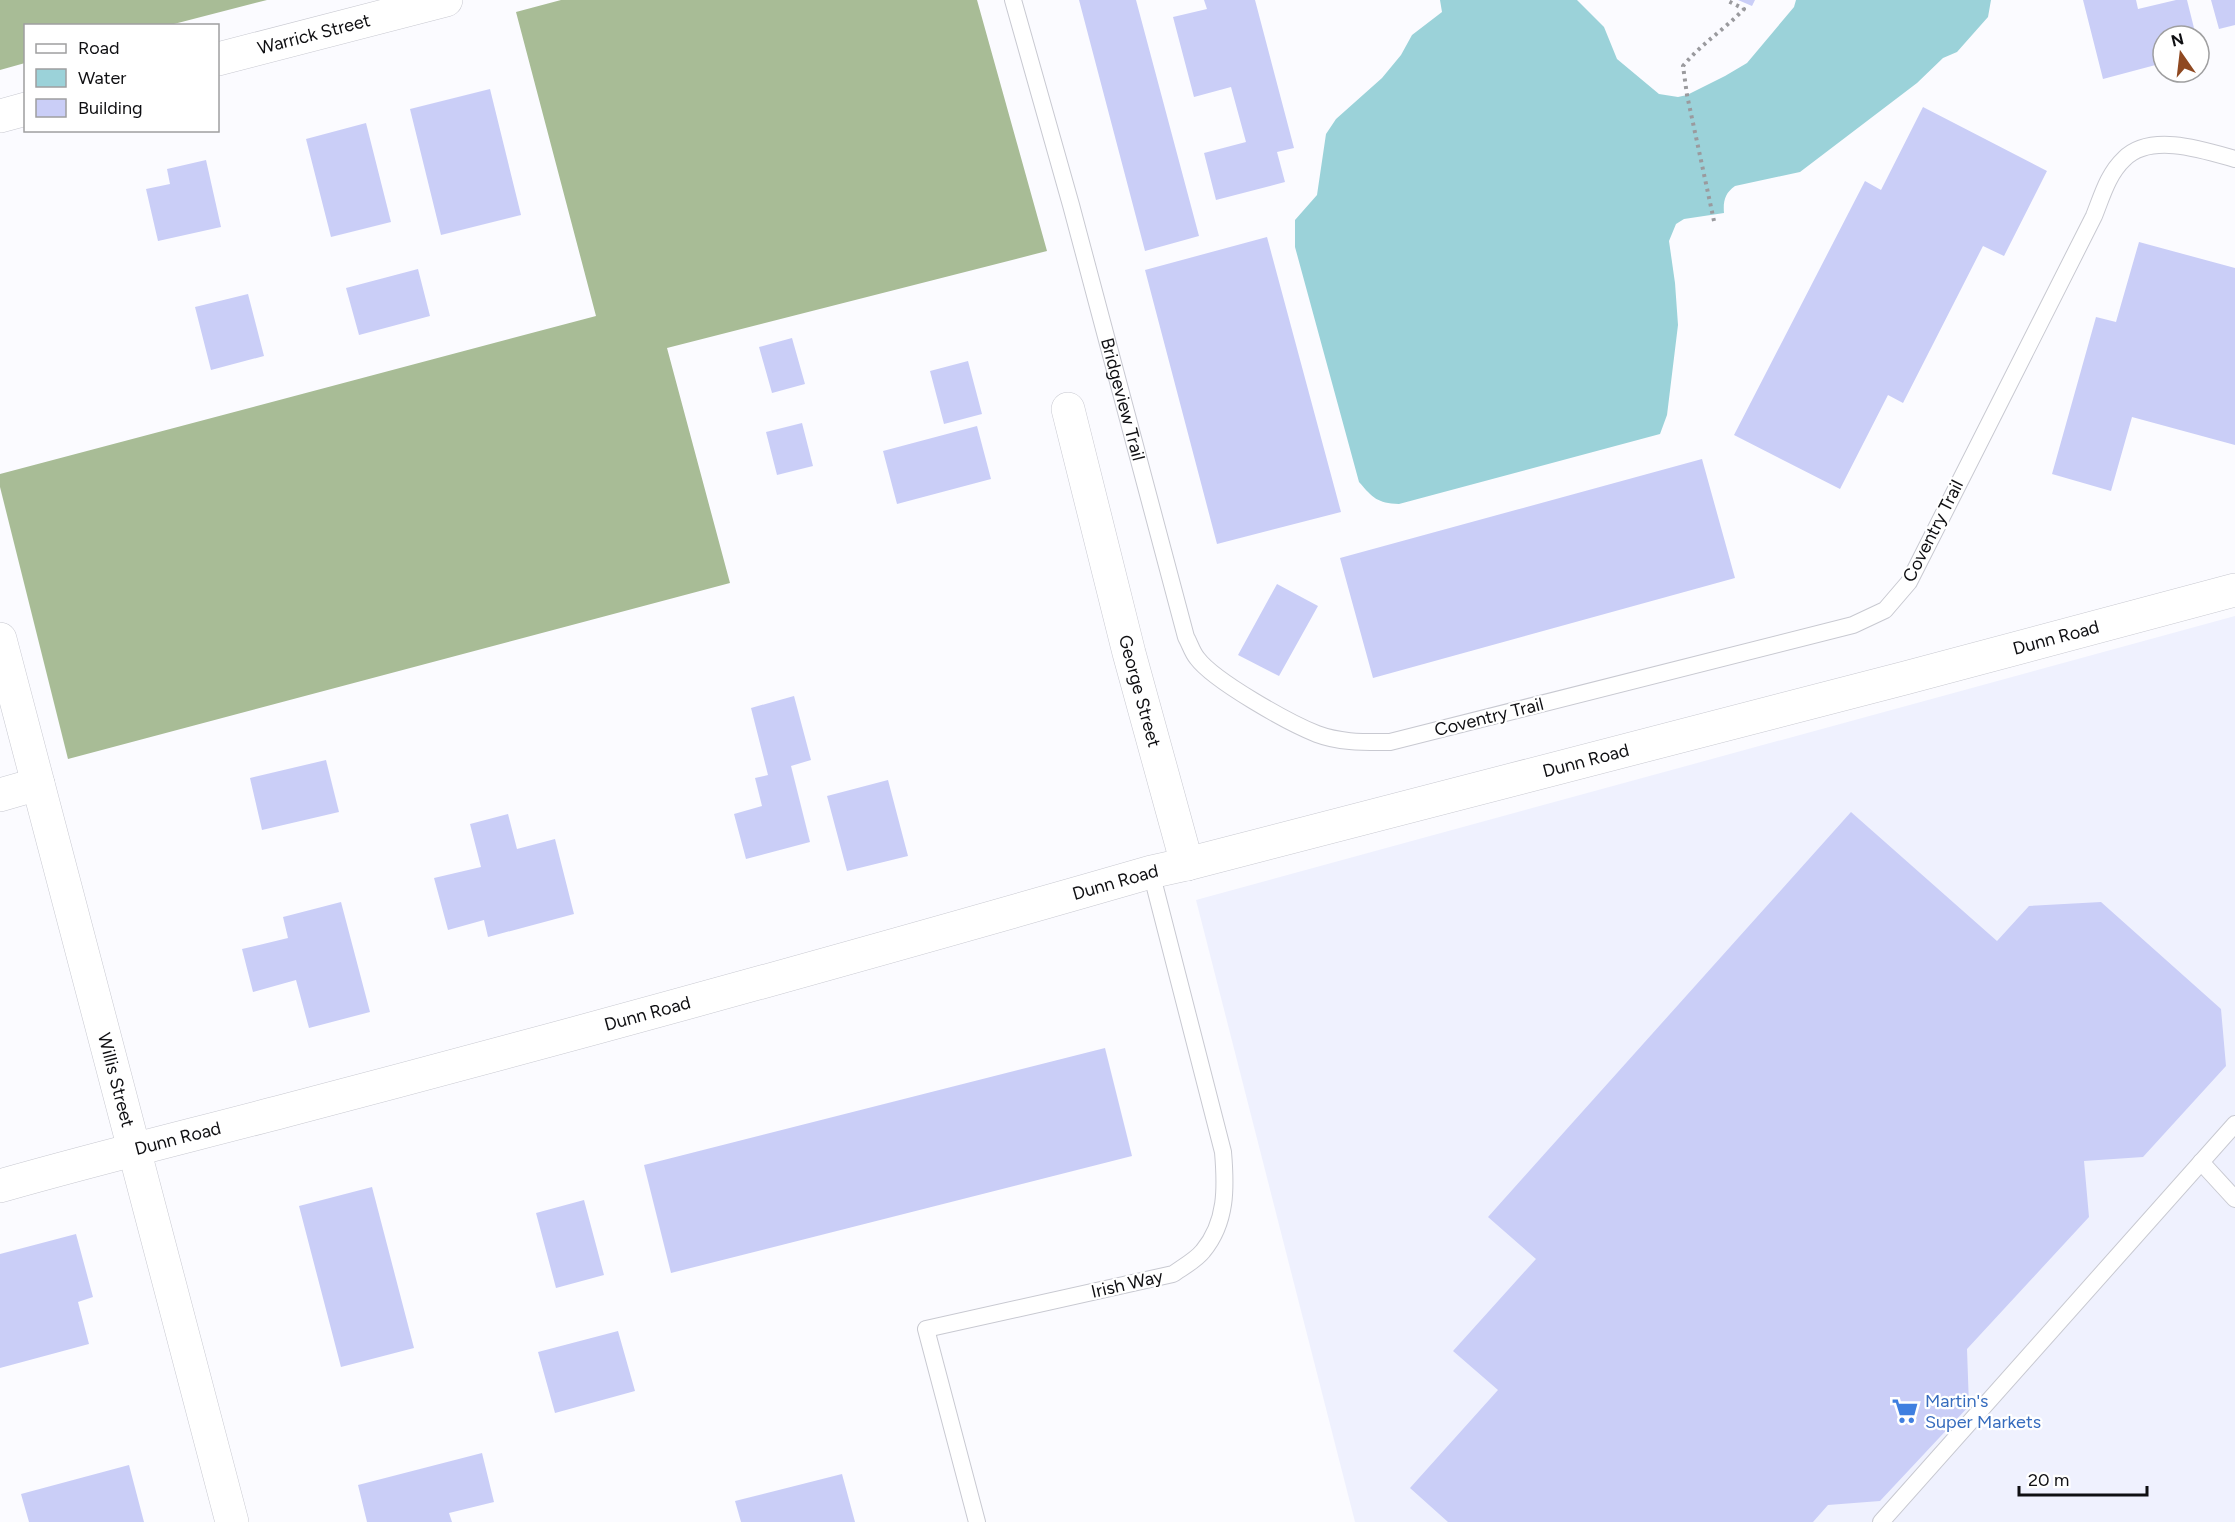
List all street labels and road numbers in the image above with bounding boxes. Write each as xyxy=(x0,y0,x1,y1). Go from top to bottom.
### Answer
street label: Warrick Street xyxy=(255,9,373,59)
street label: Bridgeview Trail xyxy=(1096,335,1150,463)
street label: Coventry Trail xyxy=(1898,476,1968,586)
street label: Dunn Road xyxy=(2010,616,2102,660)
street label: George Street xyxy=(1114,633,1165,750)
street label: Coventry Trail xyxy=(1432,693,1546,741)
street label: Dunn Road xyxy=(1540,739,1631,782)
street label: Dunn Road xyxy=(1070,860,1160,905)
street label: Dunn Road xyxy=(602,991,693,1036)
street label: Willis Street xyxy=(93,1030,139,1130)
street label: Dunn Road xyxy=(132,1117,223,1160)
street label: Irish Way xyxy=(1089,1265,1166,1303)

